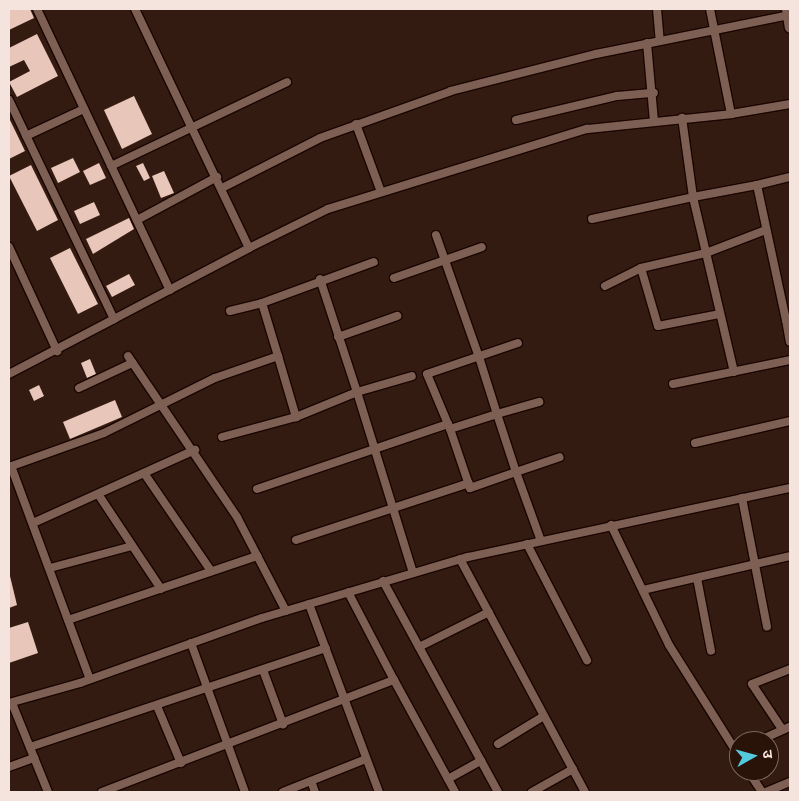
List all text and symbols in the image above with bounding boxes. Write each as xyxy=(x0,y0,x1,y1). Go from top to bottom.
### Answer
north arrow xyxy=(729,731,779,781)
text: उ xyxy=(758,749,777,759)

